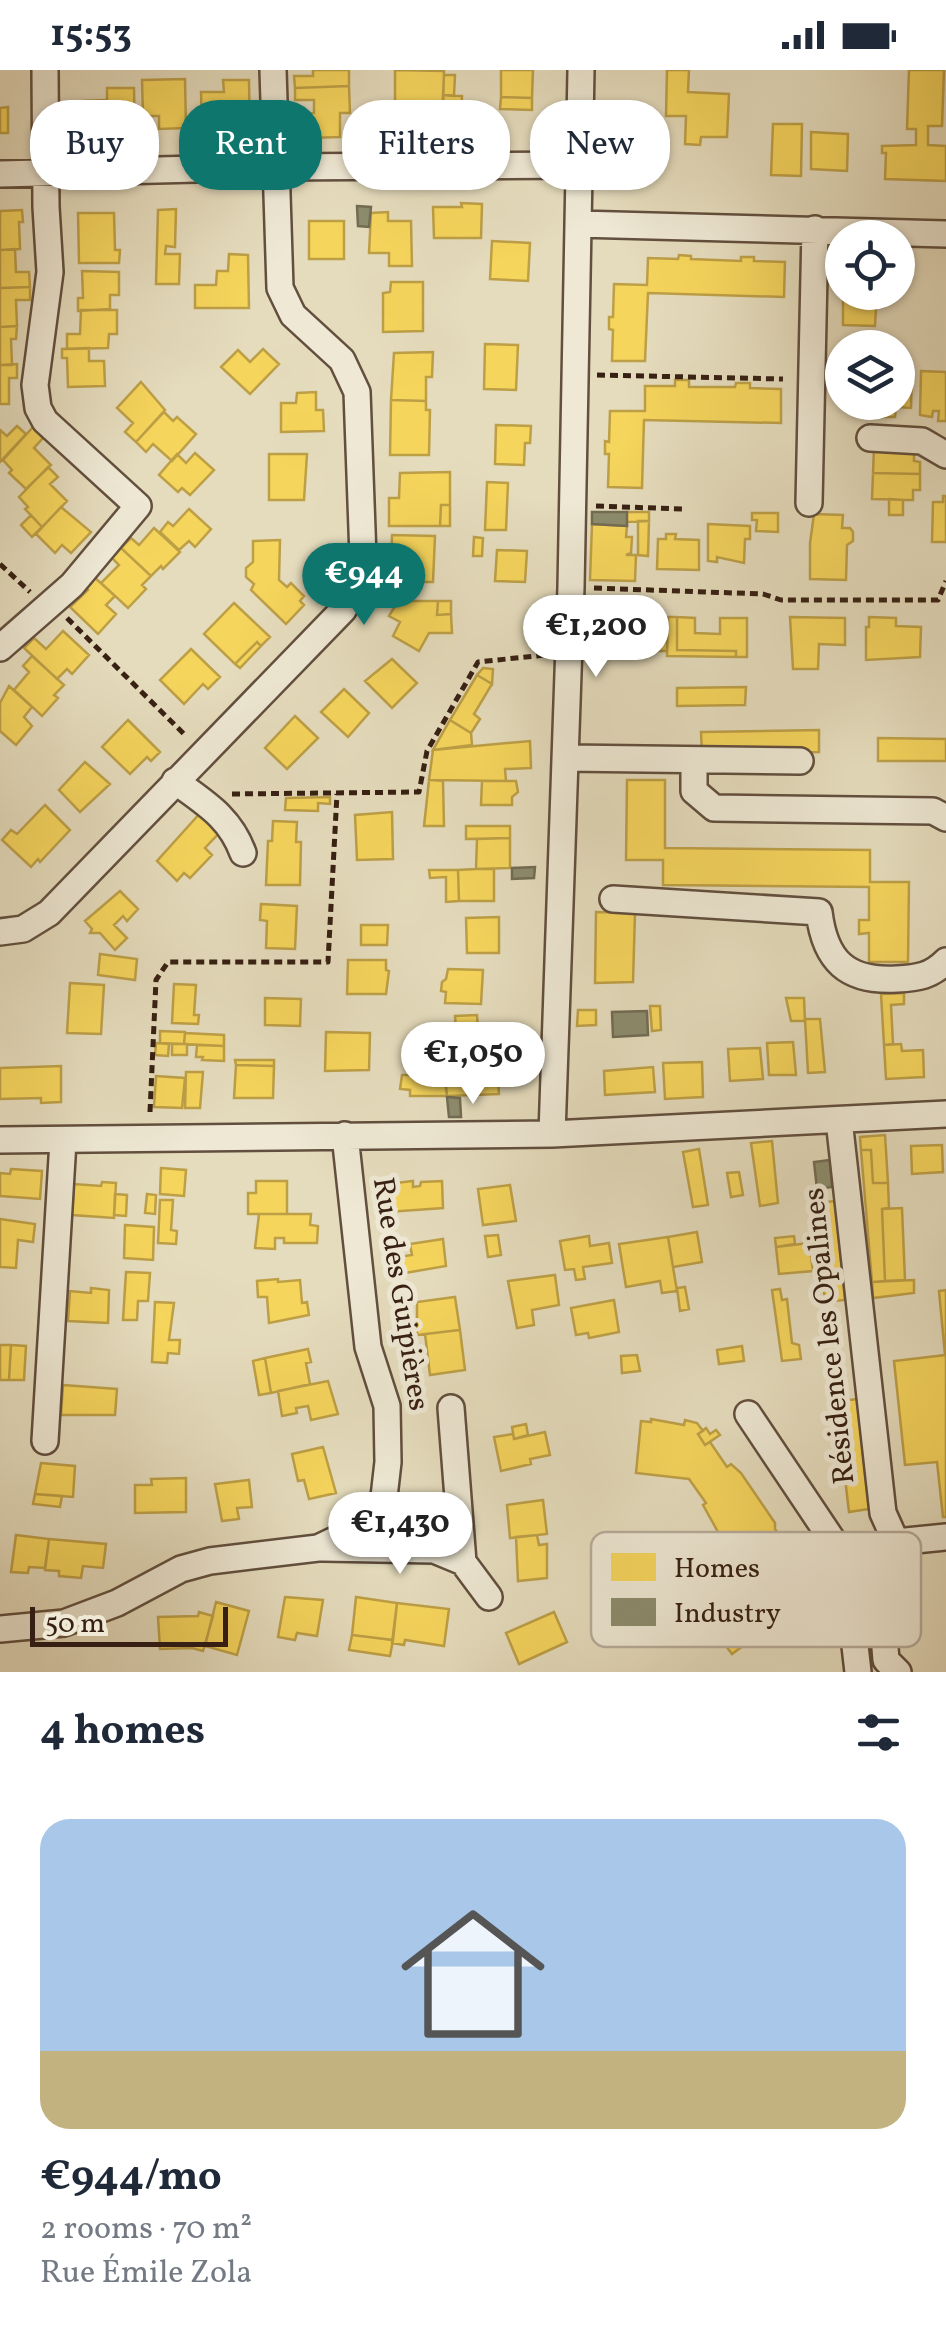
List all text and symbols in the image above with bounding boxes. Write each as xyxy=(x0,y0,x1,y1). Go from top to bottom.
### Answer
text: 15:53 xyxy=(50,9,132,62)
chip: Buy xyxy=(30,100,159,190)
chip: Rent xyxy=(179,100,322,190)
chip: Filters xyxy=(342,100,510,190)
chip: New xyxy=(530,100,670,190)
map controls xyxy=(825,220,915,420)
button: locate xyxy=(825,220,915,310)
button: layers xyxy=(825,330,915,420)
pin: €944 xyxy=(305,543,423,628)
text: €944 xyxy=(324,553,404,597)
pin: €1,200 xyxy=(515,595,677,680)
text: €1,200 xyxy=(545,605,647,649)
pin: €1,050 xyxy=(392,1022,554,1107)
text: €1,050 xyxy=(423,1032,523,1076)
street label: Rue des Guipières xyxy=(361,1174,439,1414)
street label: Résidence les Opalines xyxy=(794,1186,866,1486)
pin: €1,430 xyxy=(319,1492,481,1577)
text: €1,430 xyxy=(350,1502,450,1546)
legend xyxy=(591,1532,921,1647)
text: Homes xyxy=(674,1550,760,1589)
text: Industry xyxy=(674,1595,781,1634)
scale bar xyxy=(30,1602,228,1646)
text: 50 m xyxy=(45,1605,105,1644)
text: 4 homes xyxy=(40,1703,205,1762)
icon: filters xyxy=(851,1705,906,1760)
icon: home xyxy=(383,1884,563,2064)
text: €944/mo xyxy=(40,2149,222,2208)
text: 2 rooms · 70 m² xyxy=(40,2208,252,2252)
text: Rue Émile Zola xyxy=(40,2252,252,2296)

